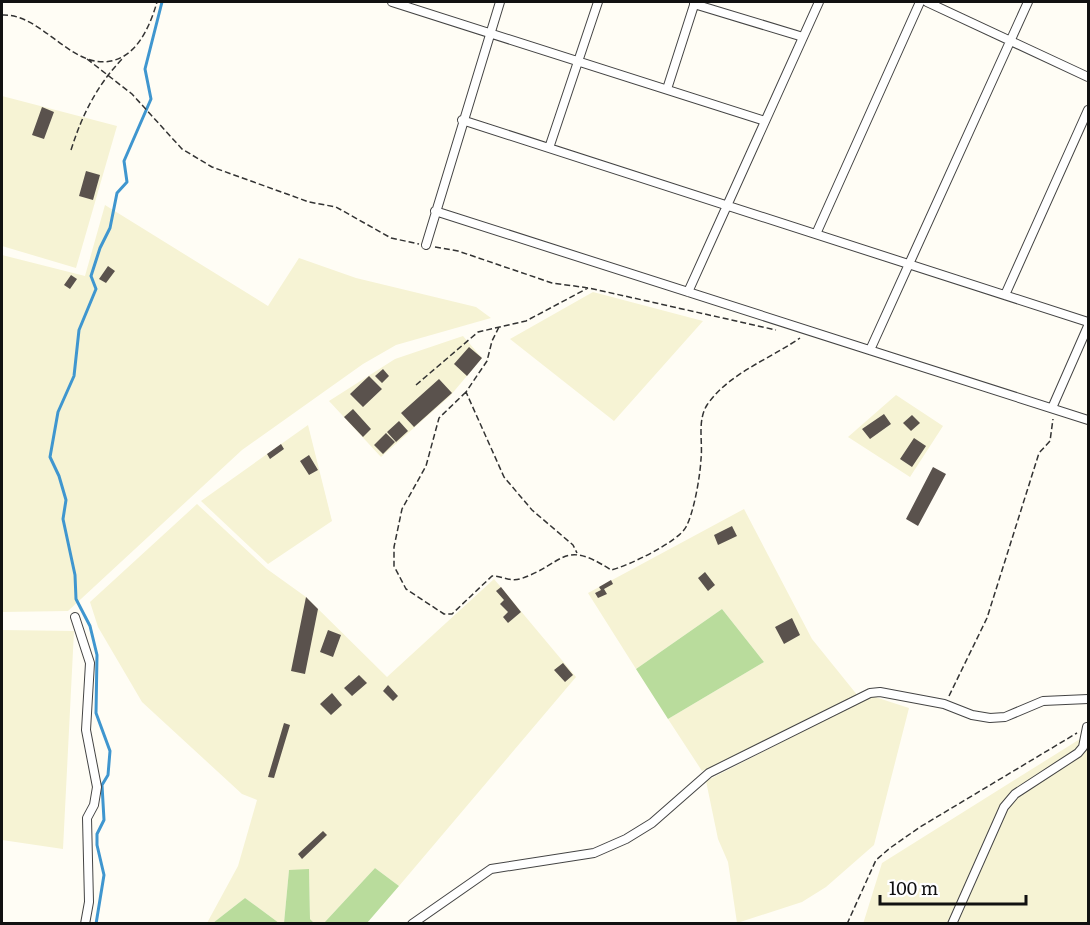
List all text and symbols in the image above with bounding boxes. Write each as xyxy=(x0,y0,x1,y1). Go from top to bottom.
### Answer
scale bar xyxy=(880,868,1026,906)
text: 100 m xyxy=(889,874,938,901)

